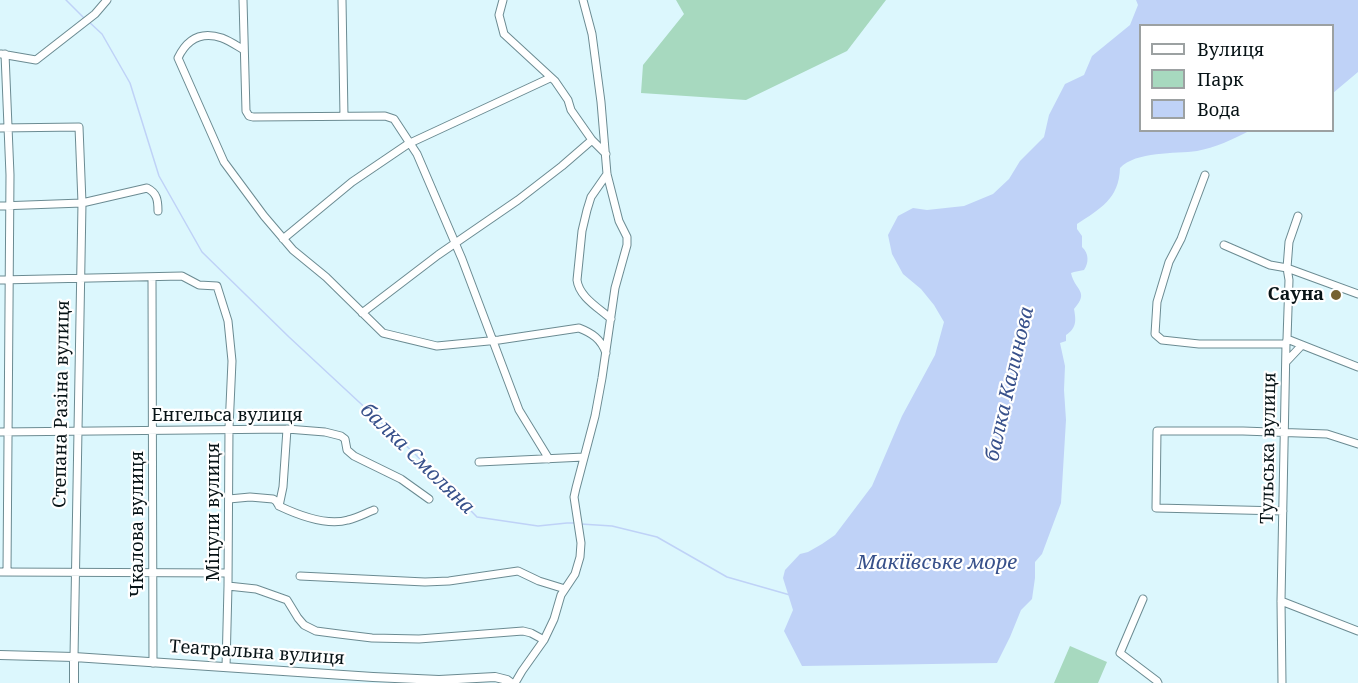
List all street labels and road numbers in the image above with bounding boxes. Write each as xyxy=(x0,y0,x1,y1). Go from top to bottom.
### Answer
street label: Степана Разіна вулиця xyxy=(49,300,75,508)
street label: Тульська вулиця xyxy=(1257,372,1281,524)
street label: Енгельса вулиця xyxy=(151,405,303,427)
street label: Міцули вулиця xyxy=(203,443,225,581)
street label: Чкалова вулиця xyxy=(127,451,149,597)
street label: Театральна вулиця xyxy=(169,636,345,670)

